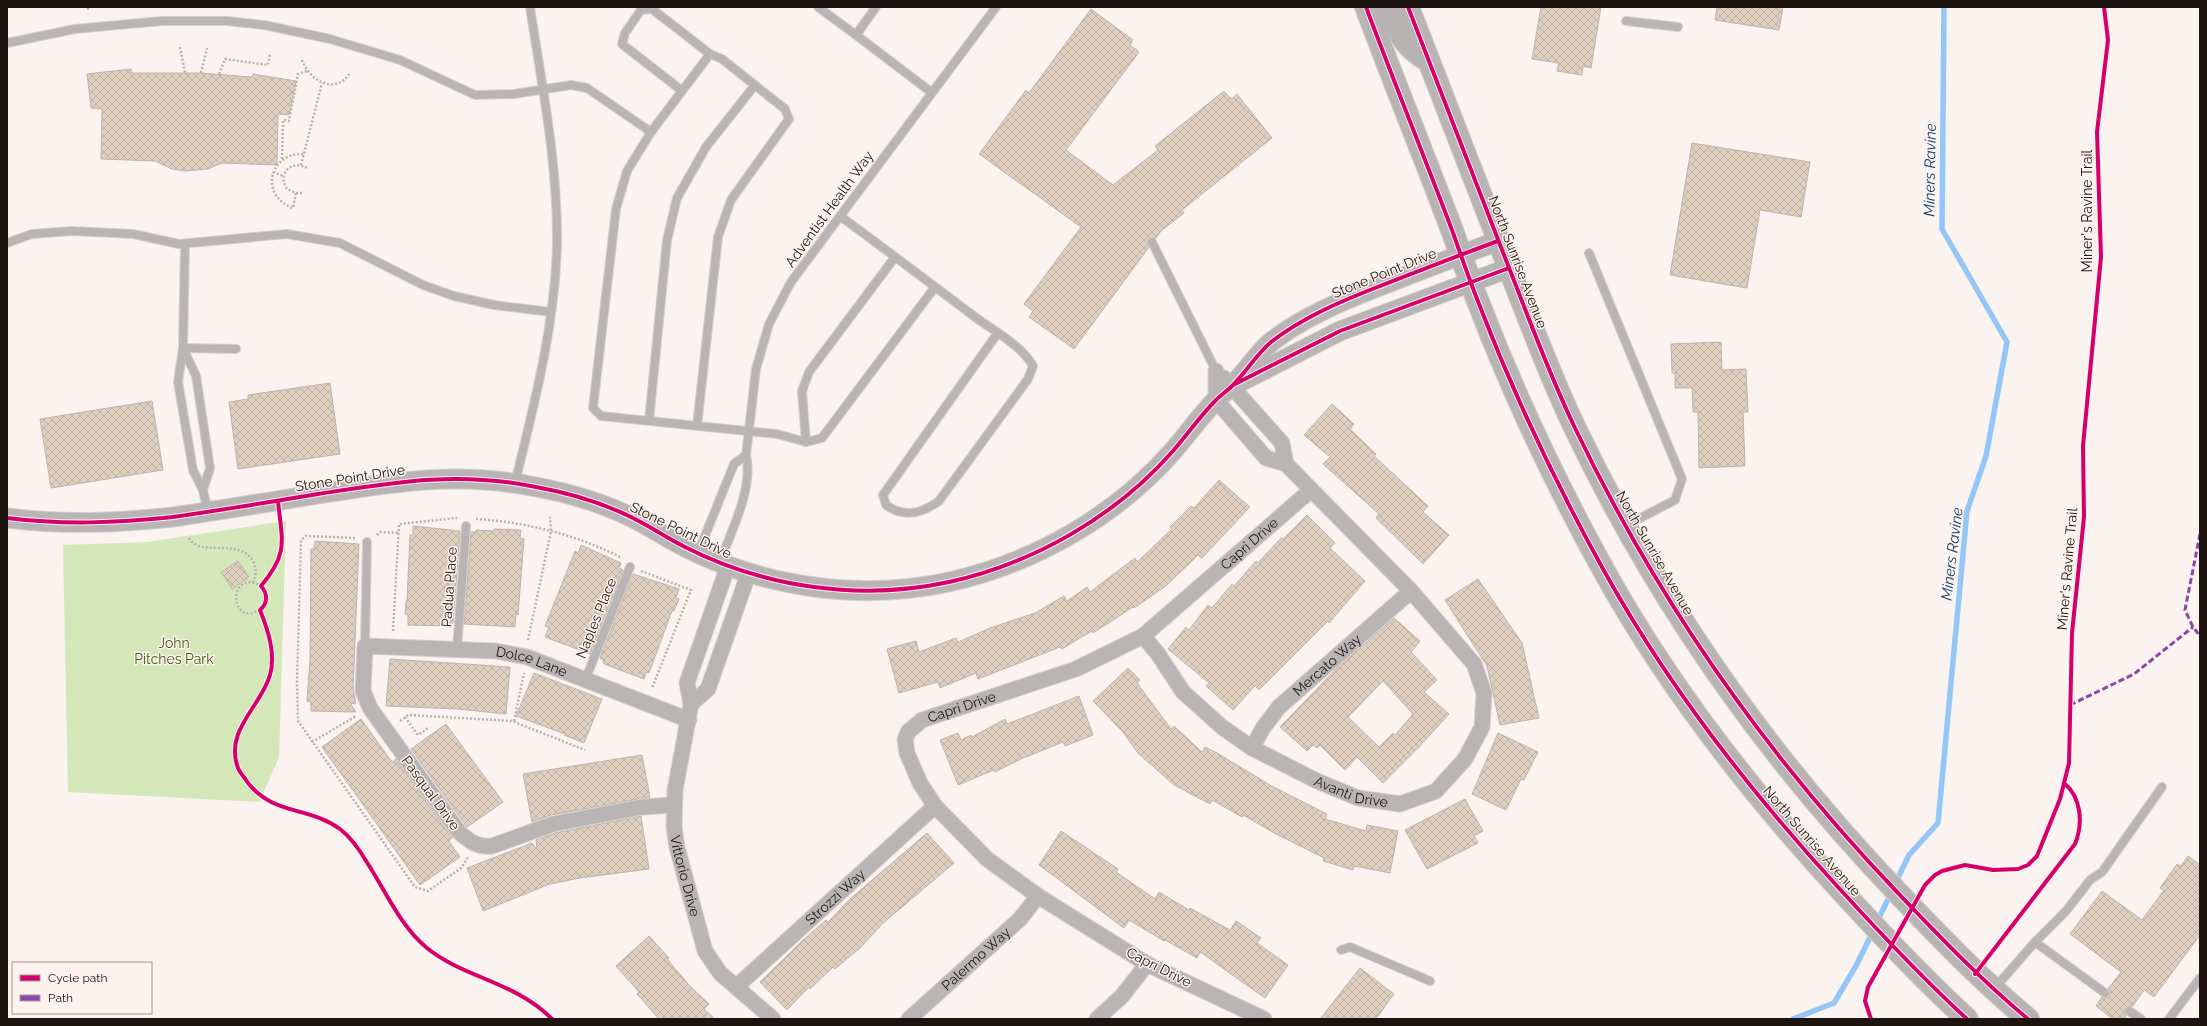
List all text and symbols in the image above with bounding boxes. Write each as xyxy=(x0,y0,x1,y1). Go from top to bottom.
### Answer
water label: Miners Ravine xyxy=(1920,123,1940,217)
street label: Adventist Health Way xyxy=(782,148,877,270)
street label: Miner's Ravine Trail xyxy=(2079,149,2095,272)
street label: North Sunrise Avenue xyxy=(1485,194,1551,330)
street label: Stone Point Drive xyxy=(1330,245,1438,301)
street label: Stone Point Drive xyxy=(294,461,406,495)
street label: North Sunrise Avenue xyxy=(1613,488,1697,618)
street label: Stone Point Drive xyxy=(628,498,734,562)
water label: Miners Ravine xyxy=(1937,507,1967,601)
street label: Miner's Ravine Trail xyxy=(2054,507,2080,631)
street label: Capri Drive xyxy=(1217,514,1281,573)
street label: Padua Place xyxy=(438,546,460,628)
street label: Naples Place xyxy=(573,575,619,661)
street label: Mercato Way xyxy=(1290,630,1365,699)
park label: John Pitches Park xyxy=(134,635,214,667)
street label: Dolce Lane xyxy=(495,643,569,680)
street label: Capri Drive xyxy=(925,688,998,726)
street label: Pasqual Drive xyxy=(399,753,463,833)
street label: Avanti Drive xyxy=(1312,773,1389,810)
street label: North Sunrise Avenue xyxy=(1760,783,1864,899)
street label: Vittorio Drive xyxy=(667,834,703,918)
street label: Strozzi Way xyxy=(802,865,868,928)
street label: Palermo Way xyxy=(938,924,1014,994)
street label: Capri Drive xyxy=(1124,944,1194,990)
legend xyxy=(12,962,152,1014)
text: Cycle path xyxy=(48,971,107,985)
text: Path xyxy=(48,991,73,1005)

